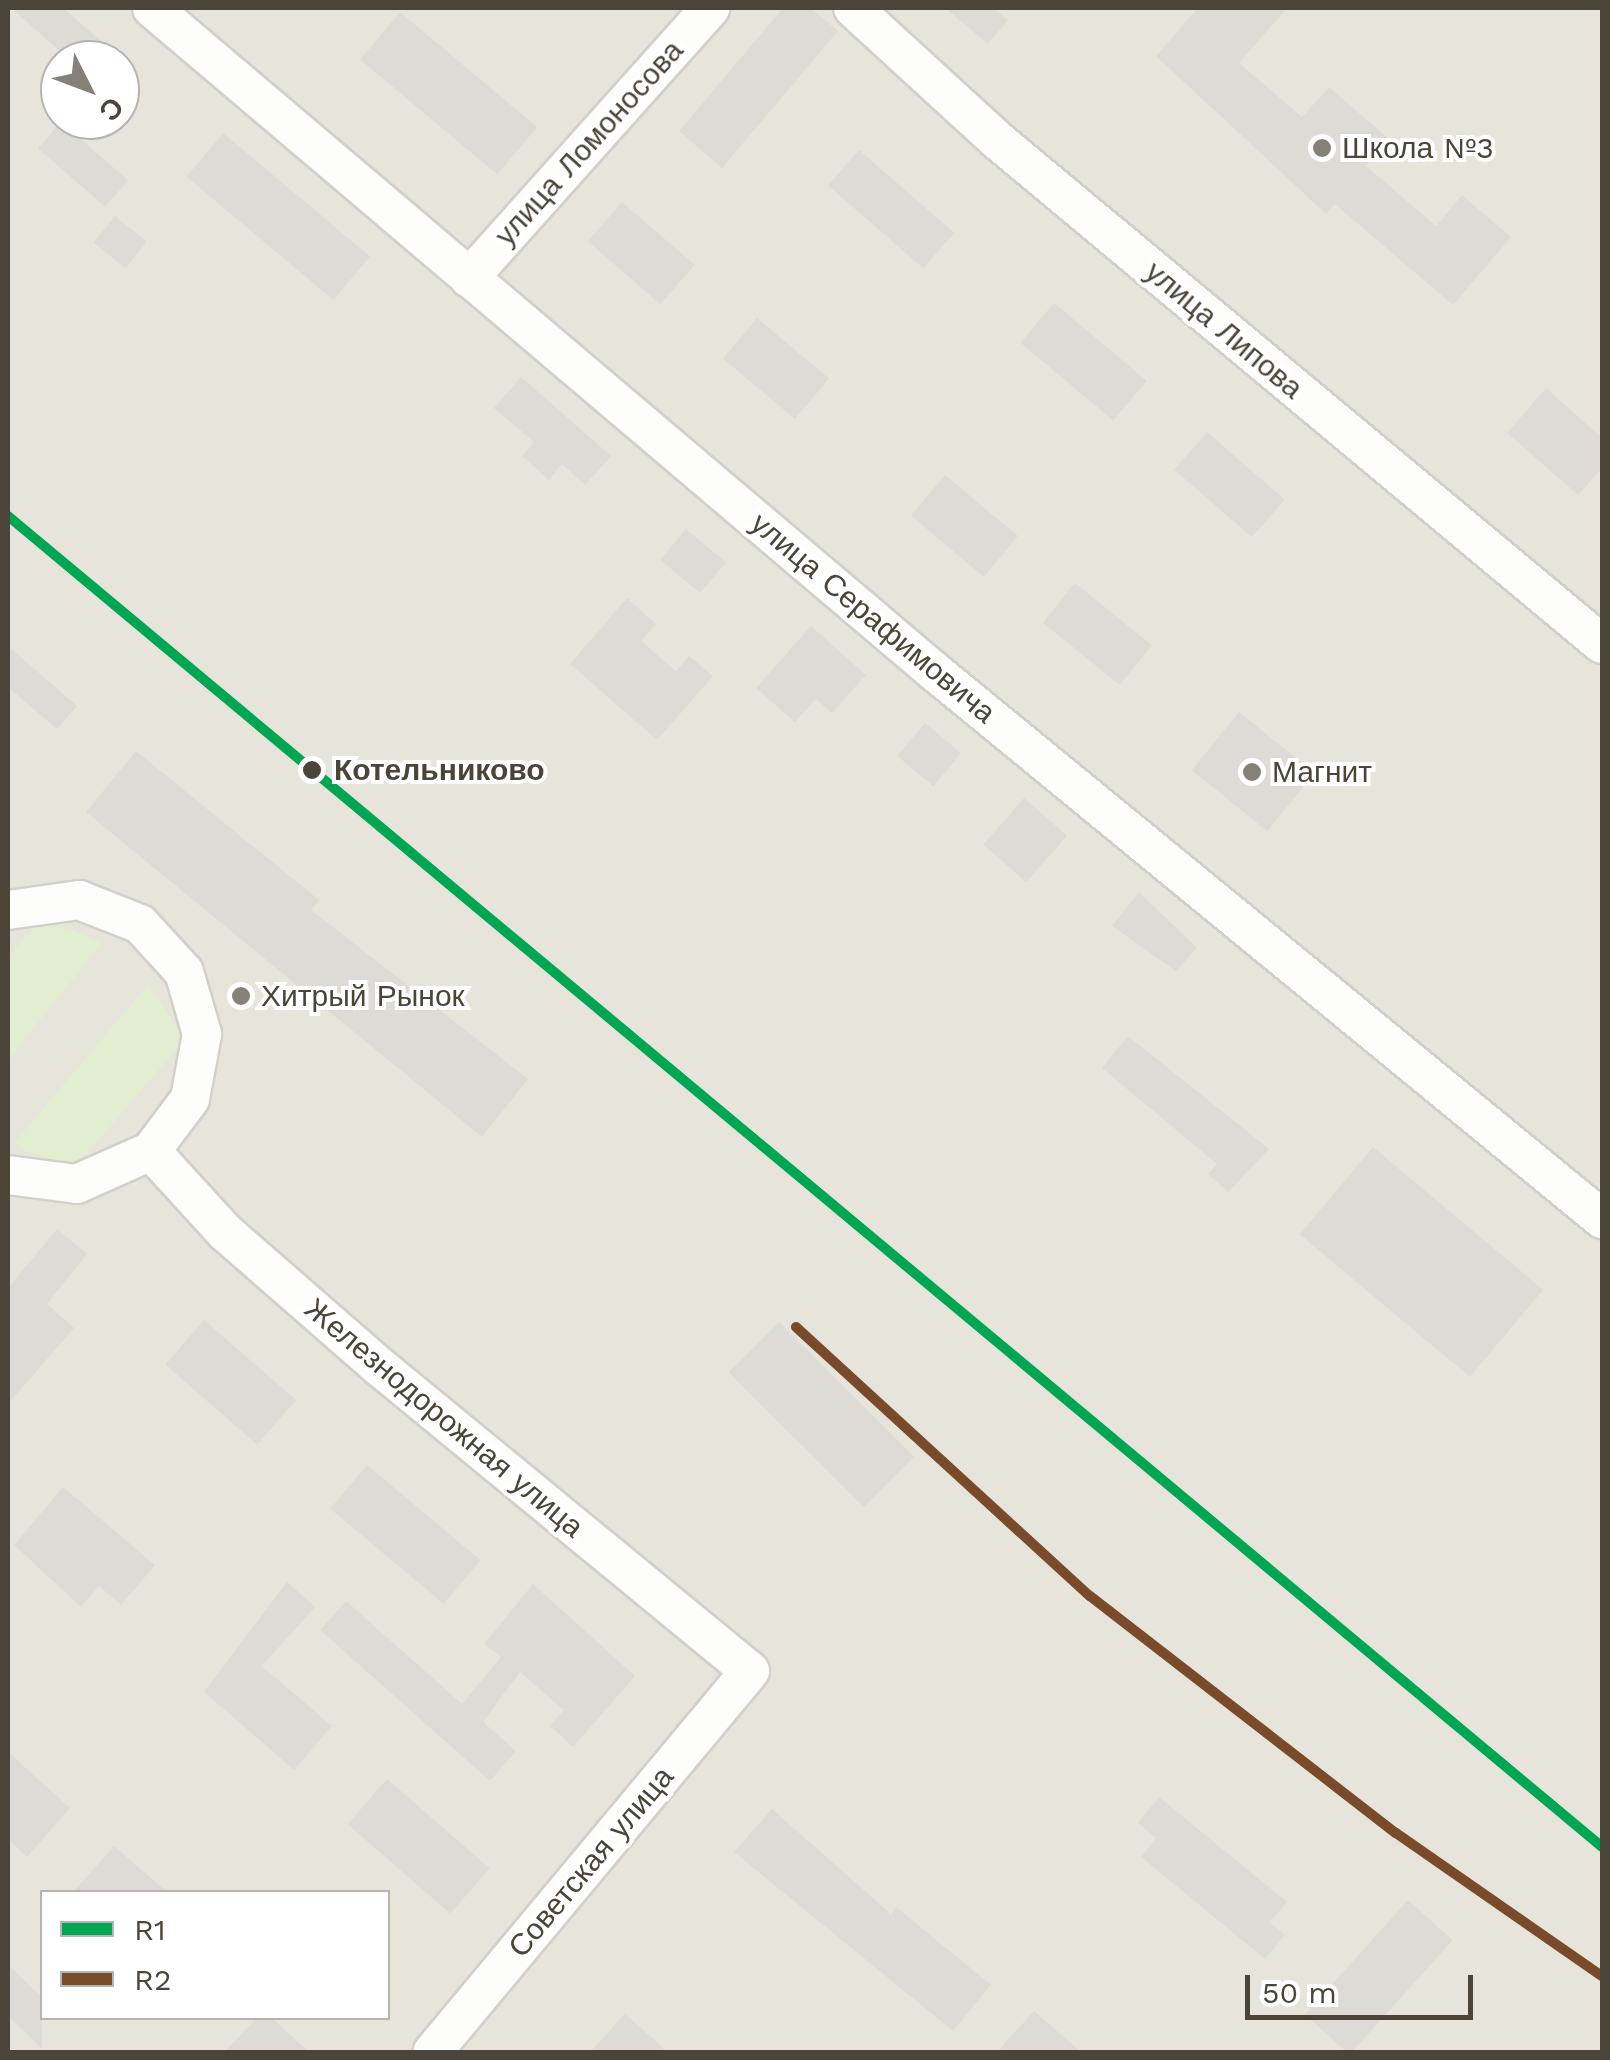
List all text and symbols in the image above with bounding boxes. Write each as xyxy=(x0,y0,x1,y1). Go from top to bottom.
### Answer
street label: улица Ломоносова xyxy=(487,33,691,253)
north arrow xyxy=(40,40,140,140)
text: С xyxy=(92,91,130,128)
place label: Школа №3 xyxy=(1342,130,1494,166)
marker: Школа №3 xyxy=(1311,137,1333,159)
street label: улица Липова xyxy=(1138,254,1310,406)
street label: улица Серафимовича xyxy=(743,505,1003,731)
place label: Котельниково xyxy=(334,752,545,788)
place label: Магнит xyxy=(1272,754,1372,790)
marker: Котельниково xyxy=(299,757,325,783)
marker: Магнит xyxy=(1241,761,1263,783)
place label: Хитрый Рынок xyxy=(261,978,465,1014)
marker: Хитрый Рынок xyxy=(230,985,252,1007)
street label: Железнодорожная улица xyxy=(297,1291,591,1545)
street label: Советская улица xyxy=(501,1759,681,1965)
legend xyxy=(40,1890,390,2020)
text: R1 xyxy=(134,1912,166,1947)
scale bar xyxy=(1250,1955,1478,2017)
text: R2 xyxy=(134,1962,171,1997)
text: 50 m xyxy=(1262,1975,1337,2010)

